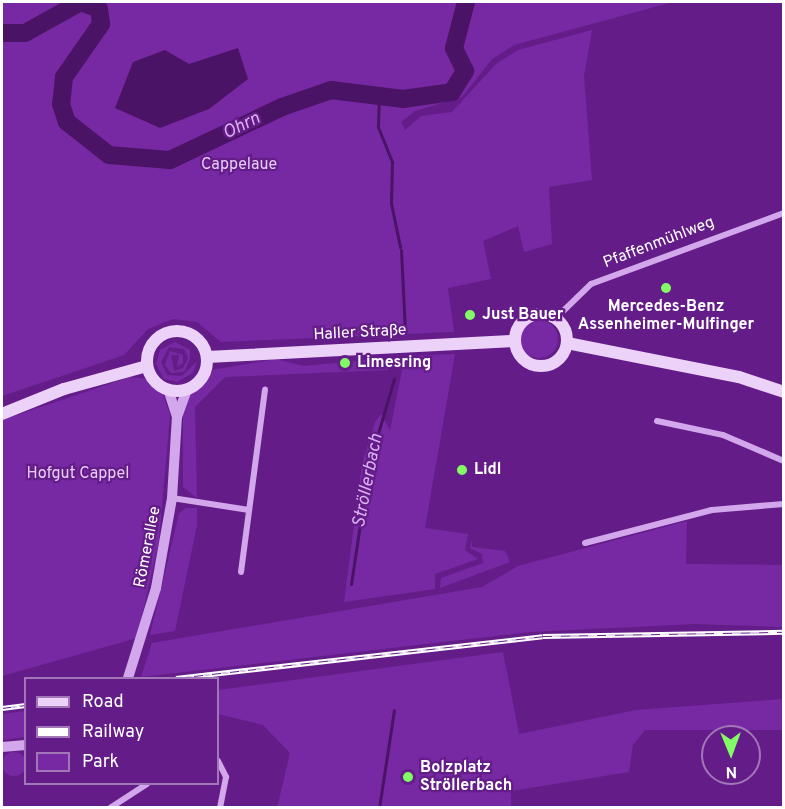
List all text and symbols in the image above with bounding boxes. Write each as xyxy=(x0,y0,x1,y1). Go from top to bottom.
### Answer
water label: Ohrn xyxy=(220,109,264,145)
park label: Cappelaue xyxy=(201,155,277,175)
street label: Pfaffenmühlweg xyxy=(601,213,717,273)
marker: Mercedes-Benz Assenheimer-Mulfinger xyxy=(659,281,673,295)
place label: Mercedes-Benz Assenheimer-Mulfinger xyxy=(578,297,754,335)
place label: Just Bauer xyxy=(482,305,563,325)
marker: Just Bauer xyxy=(463,308,477,322)
street label: Haller Straße xyxy=(313,321,407,345)
place label: Limesring xyxy=(357,353,431,373)
marker: Limesring xyxy=(338,356,352,370)
water label: Ströllerbach xyxy=(349,432,389,530)
place label: Lidl xyxy=(474,460,501,480)
marker: Lidl xyxy=(455,463,469,477)
park label: Hofgut Cappel xyxy=(27,464,129,484)
street label: Römerallee xyxy=(131,505,165,589)
legend xyxy=(24,677,219,785)
text: Road xyxy=(82,691,124,714)
text: Railway xyxy=(82,721,144,744)
north arrow xyxy=(701,725,761,785)
text: Park xyxy=(82,751,119,774)
place label: Bolzplatz Ströllerbach xyxy=(420,758,512,796)
text: N xyxy=(725,761,737,781)
marker: Bolzplatz Ströllerbach xyxy=(401,770,415,784)

